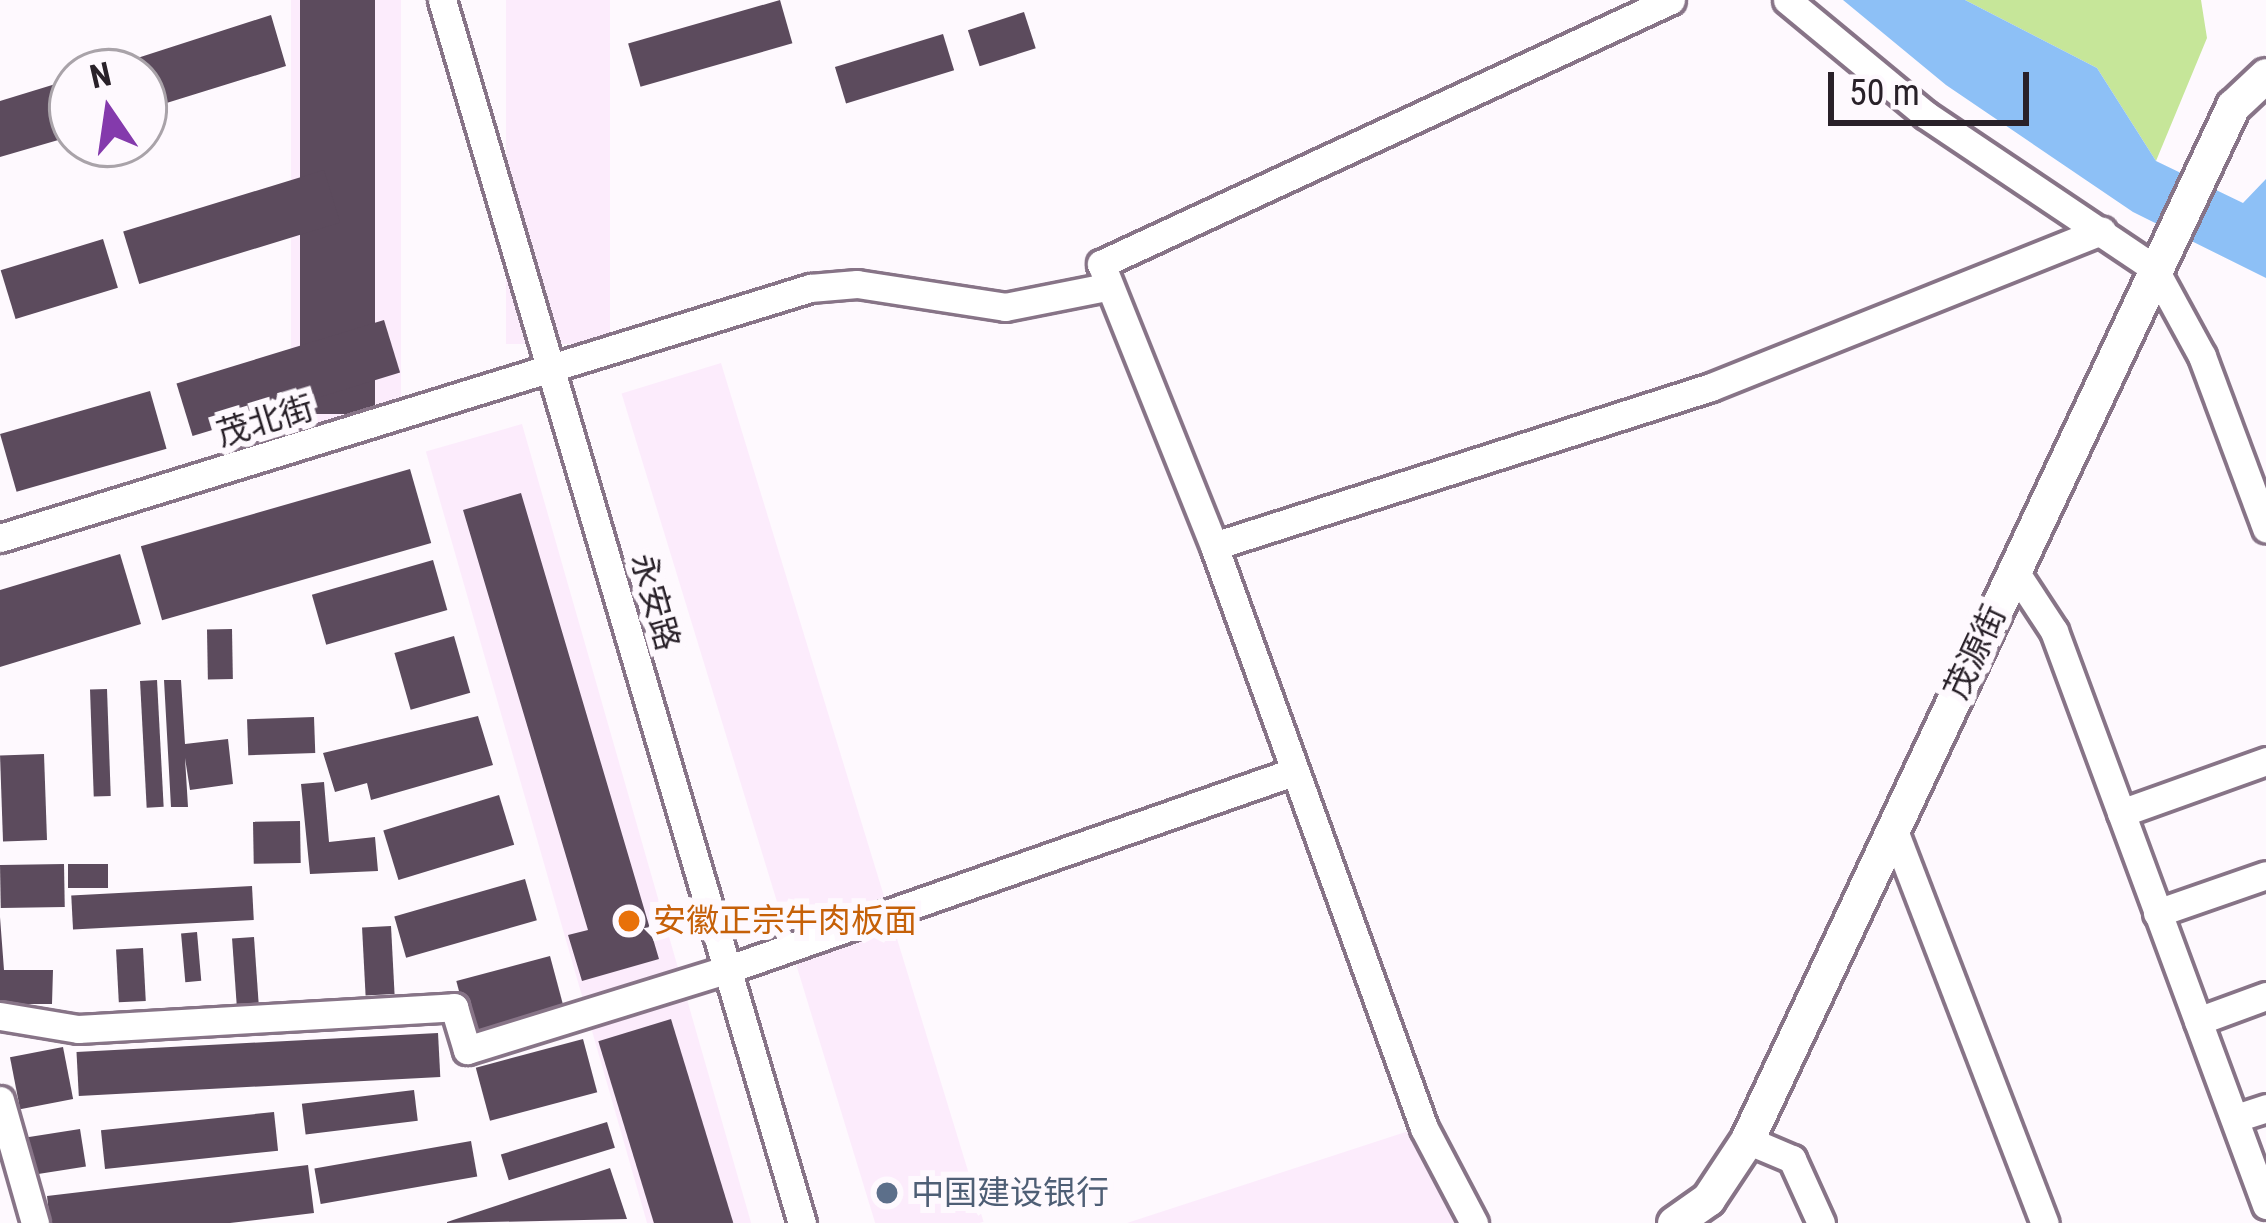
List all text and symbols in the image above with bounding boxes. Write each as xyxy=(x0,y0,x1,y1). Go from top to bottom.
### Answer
north arrow xyxy=(48,48,168,168)
scale bar xyxy=(1834,48,2035,122)
text: N xyxy=(86,54,115,97)
text: 50 m xyxy=(1849,72,1920,114)
street label: 茂北街 xyxy=(212,388,318,454)
street label: 永安路 xyxy=(622,549,688,655)
street label: 茂源街 xyxy=(1936,599,2014,705)
place label: 安徽正宗牛肉板面 xyxy=(653,901,917,941)
marker: 安徽正宗牛肉板面 xyxy=(616,908,642,934)
place label: 中国建设银行 xyxy=(911,1173,1109,1213)
marker: 中国建设银行 xyxy=(874,1180,900,1206)

